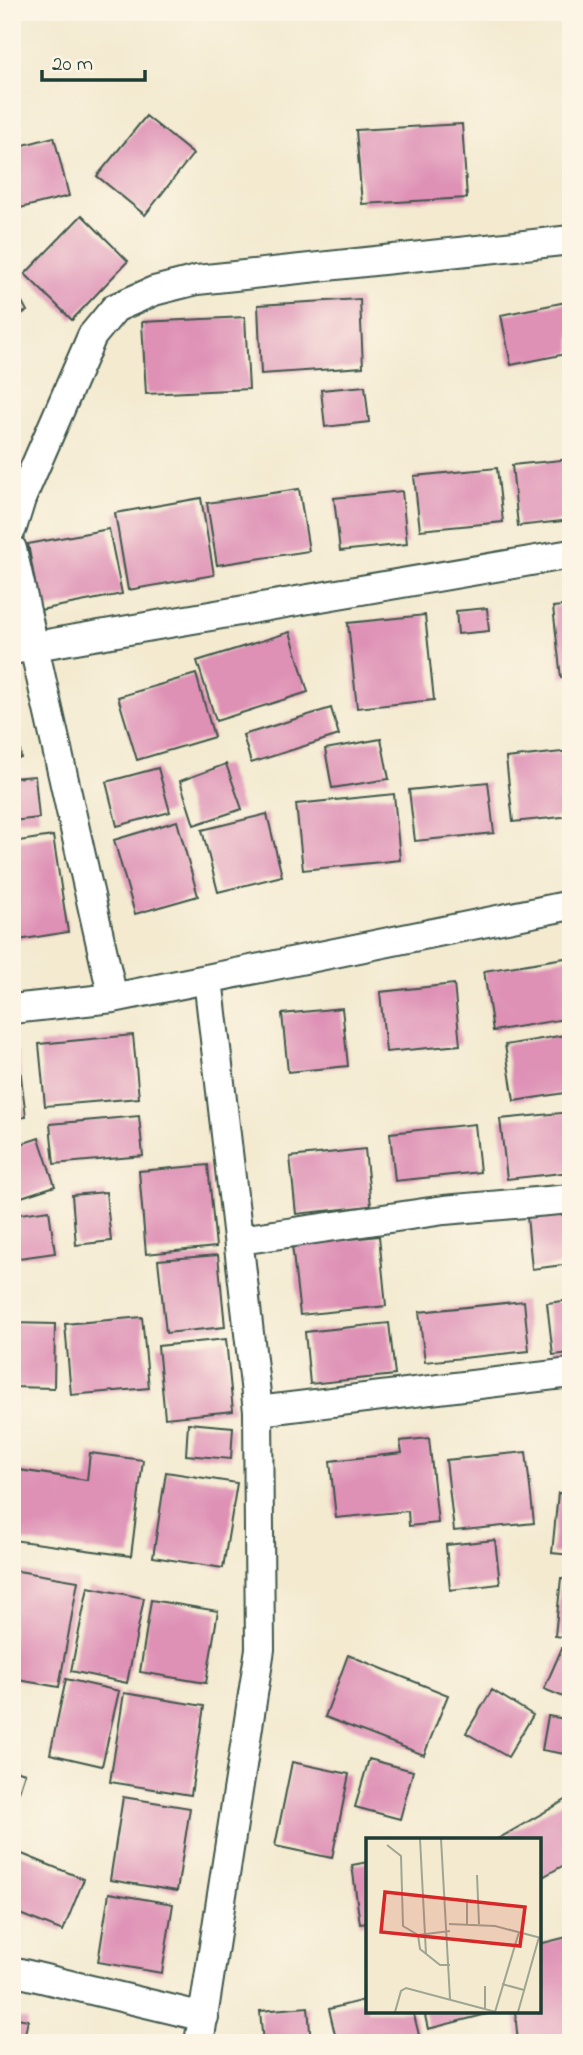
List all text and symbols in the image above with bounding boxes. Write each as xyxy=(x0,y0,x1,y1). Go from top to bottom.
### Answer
scale bar xyxy=(42,38,145,82)
text: 20 m xyxy=(52,50,93,80)
inset map xyxy=(366,1838,541,2013)

